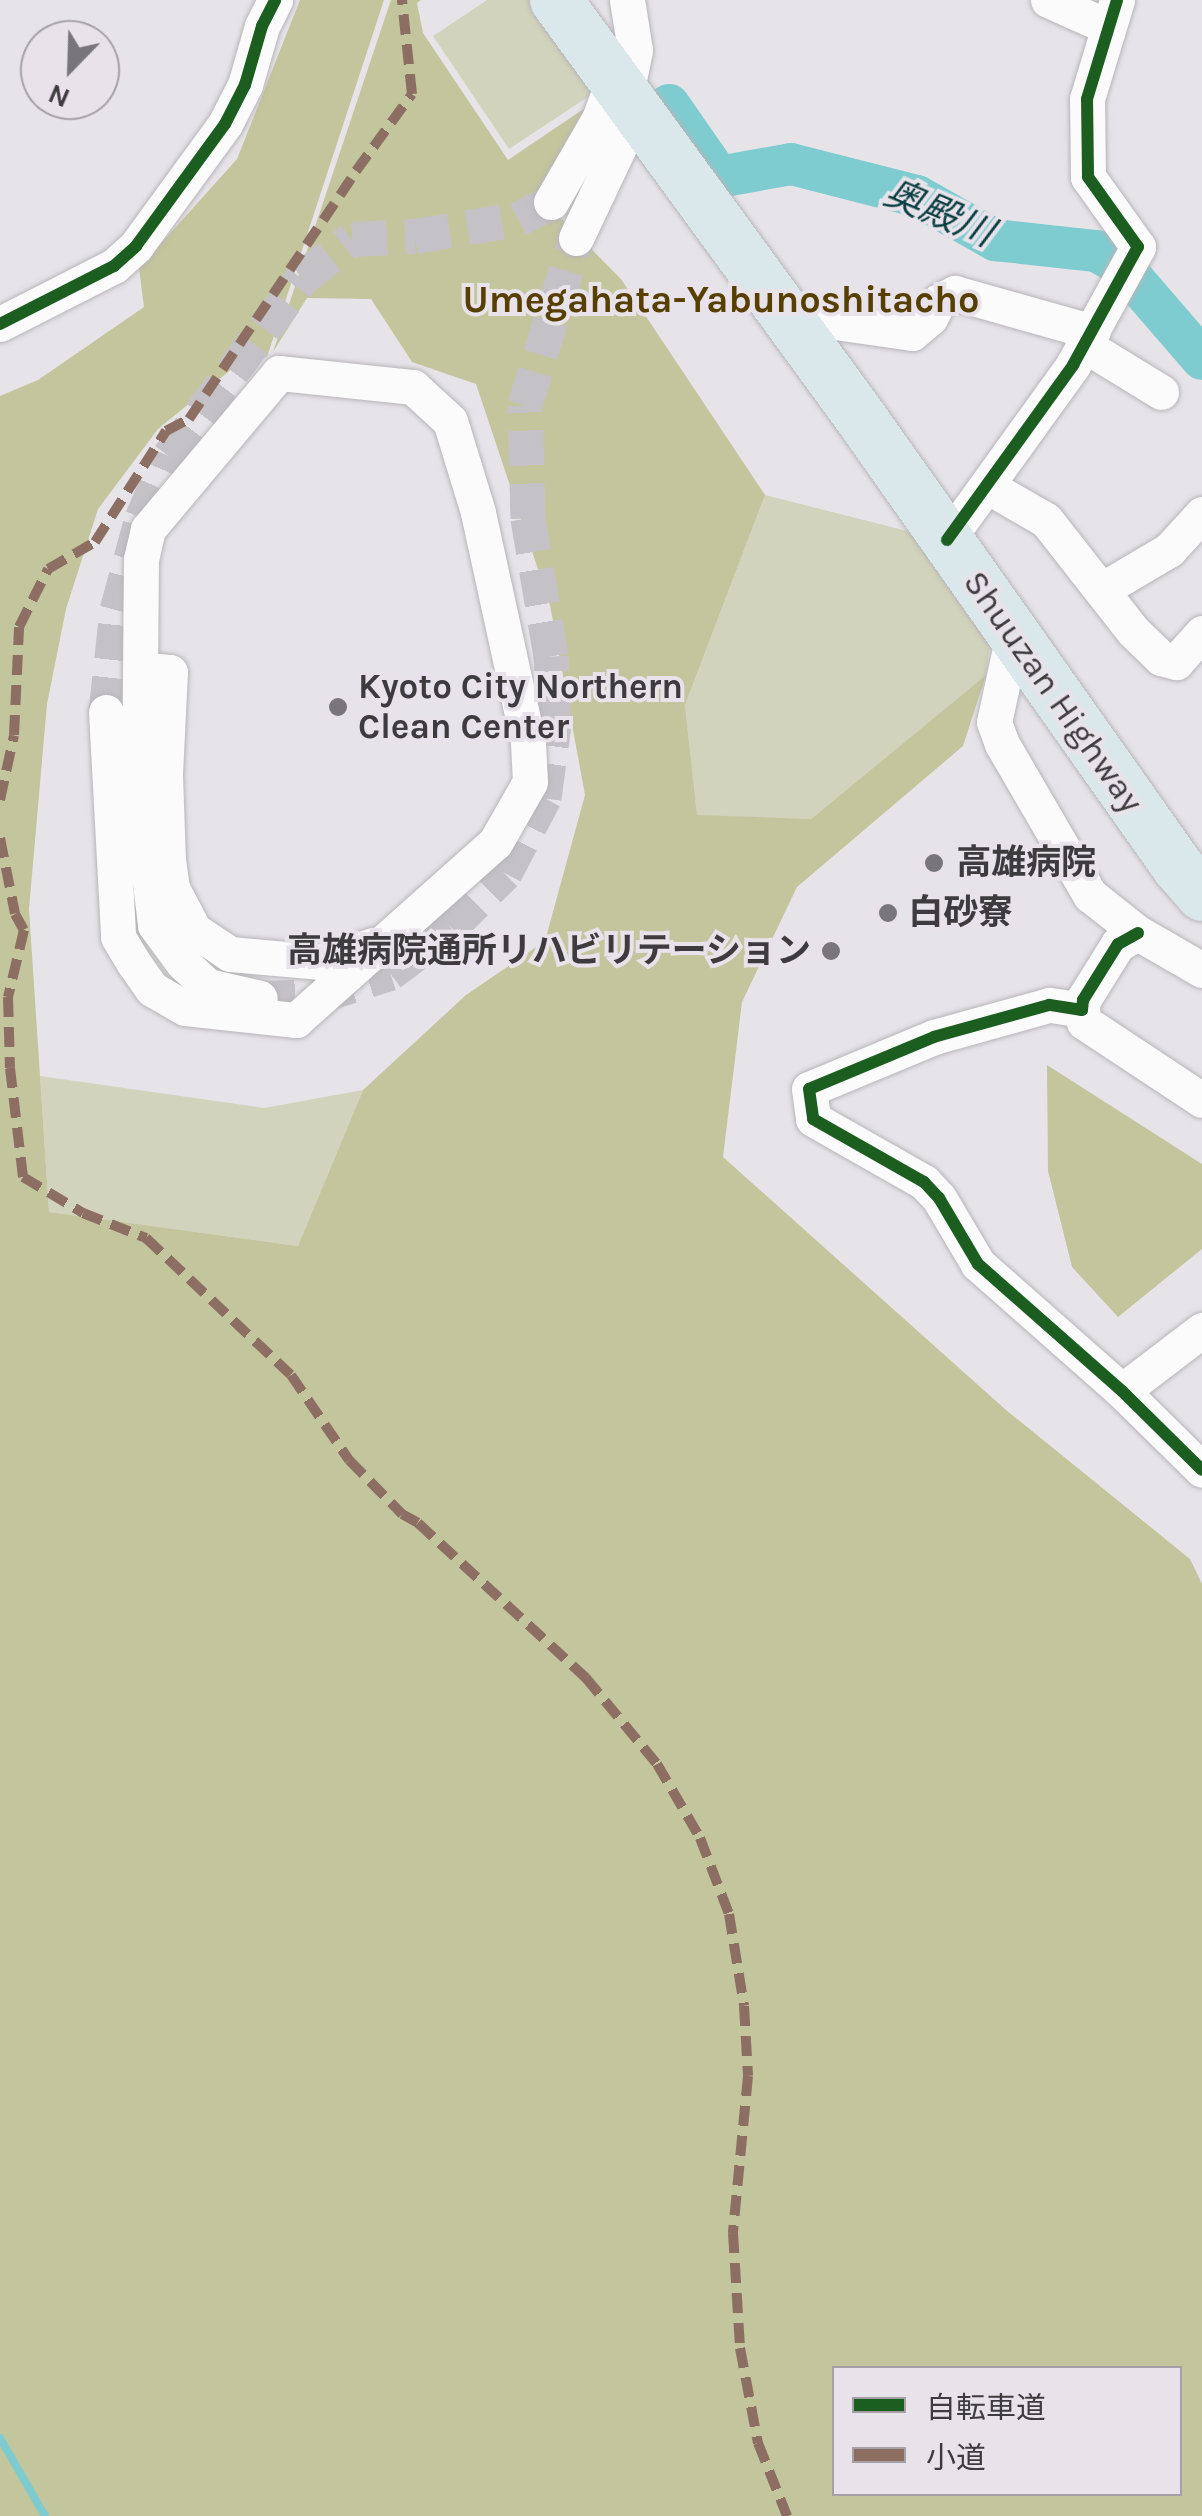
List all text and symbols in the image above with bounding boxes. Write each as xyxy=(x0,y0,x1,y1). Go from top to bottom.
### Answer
north arrow xyxy=(20,20,120,120)
text: N xyxy=(43,77,75,115)
water label: 奥殿川 xyxy=(878,170,1000,256)
district label: Umegahata-Yabunoshitacho xyxy=(463,277,979,323)
street label: Shuuzan Highway xyxy=(954,563,1152,821)
place label: Kyoto City Northern Clean Center xyxy=(358,666,683,748)
marker: Kyoto City Northern Clean Center xyxy=(327,696,349,718)
place label: 高雄病院 xyxy=(956,842,1096,884)
marker: 高雄病院 xyxy=(921,850,947,876)
place label: 白砂寮 xyxy=(908,892,1013,934)
marker: 白砂寮 xyxy=(877,902,899,924)
place label: 高雄病院通所リハビリテーション xyxy=(286,930,811,972)
marker: 高雄病院通所リハビリテーション xyxy=(820,940,842,962)
legend xyxy=(832,2366,1182,2496)
text: 自転車道 xyxy=(926,2390,1046,2426)
text: 小道 xyxy=(926,2440,986,2476)

